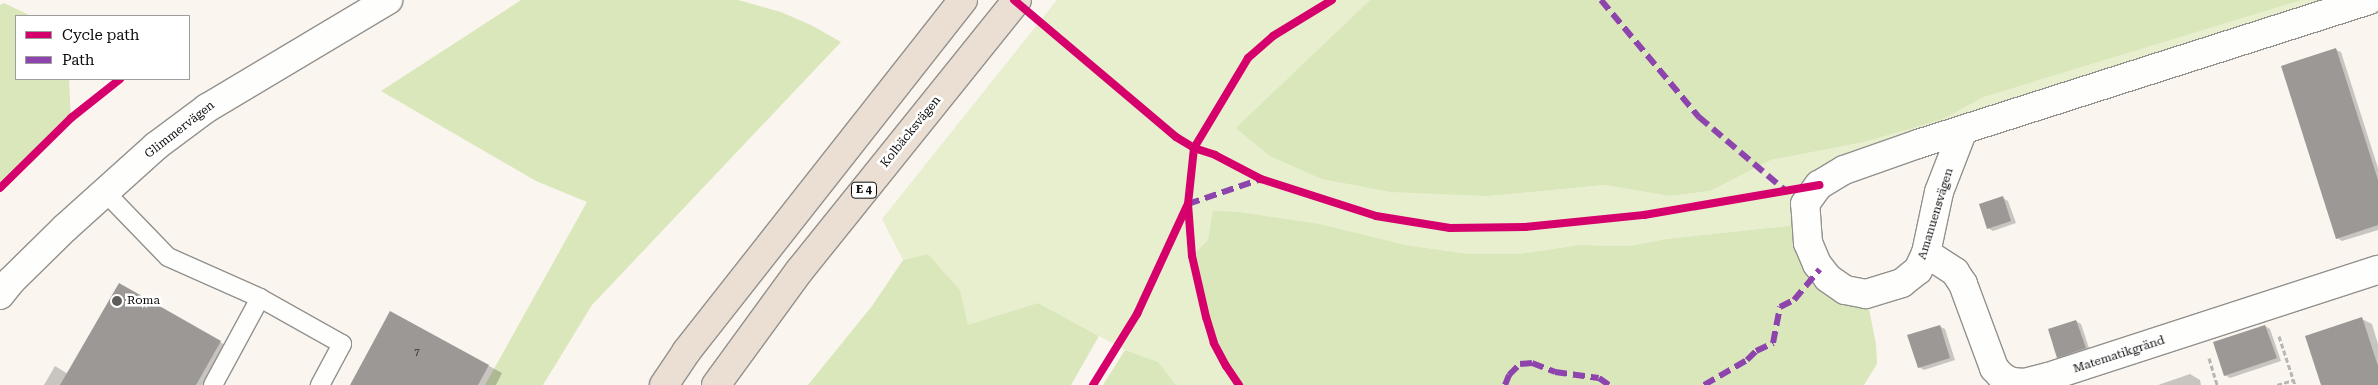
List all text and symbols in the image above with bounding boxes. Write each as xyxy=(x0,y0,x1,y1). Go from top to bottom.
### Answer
legend xyxy=(15,15,190,80)
text: Cycle path xyxy=(62,26,139,44)
text: Path xyxy=(62,51,95,69)
street label: Kolbäcksvägen xyxy=(878,94,944,170)
street label: Glimmervägen xyxy=(142,98,218,162)
street label: Amanuensvägen xyxy=(1915,167,1957,261)
road number: E 4 xyxy=(850,182,878,198)
place label: Roma xyxy=(127,294,160,308)
marker: Roma xyxy=(111,295,123,307)
street label: Matematikgränd xyxy=(2071,333,2167,377)
house number: 7 xyxy=(414,346,420,358)

